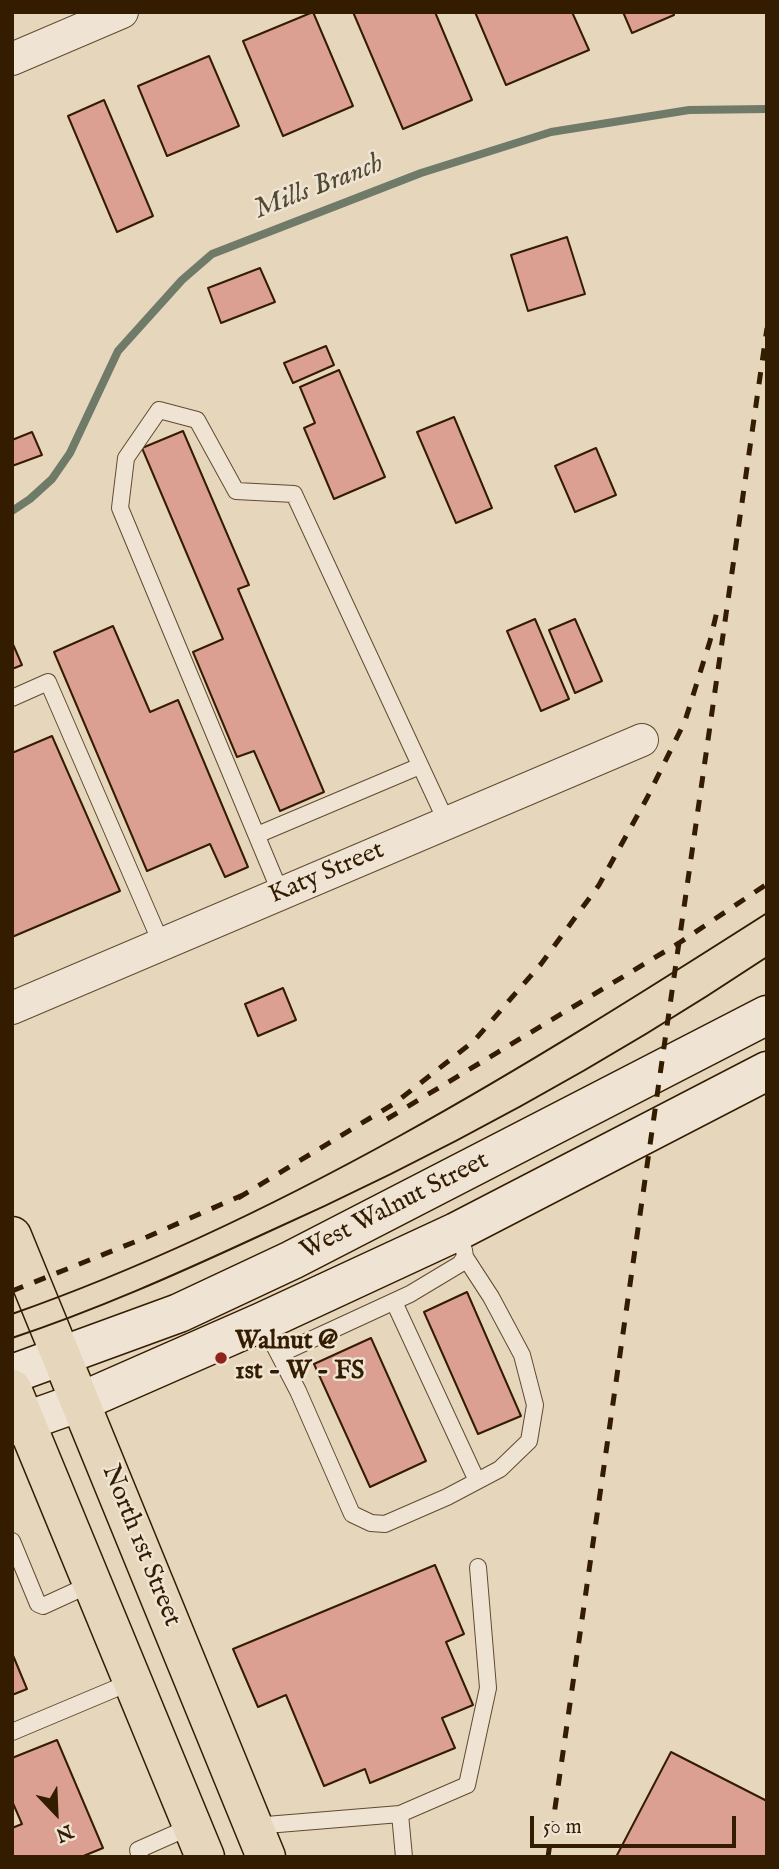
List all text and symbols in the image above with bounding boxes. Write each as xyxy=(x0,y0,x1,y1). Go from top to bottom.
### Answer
water label: Mills Branch xyxy=(250,148,388,228)
street label: Katy Street xyxy=(265,836,389,912)
street label: West Walnut Street xyxy=(296,1146,494,1268)
place label: Walnut @ 1st - W - FS xyxy=(235,1327,364,1388)
marker: Walnut @ 1st - W - FS xyxy=(213,1350,229,1366)
street label: North 1st Street xyxy=(93,1461,187,1631)
north arrow xyxy=(21,1778,91,1848)
scale bar xyxy=(534,1802,740,1846)
text: 50 m xyxy=(543,1814,582,1841)
text: N xyxy=(52,1818,76,1847)

